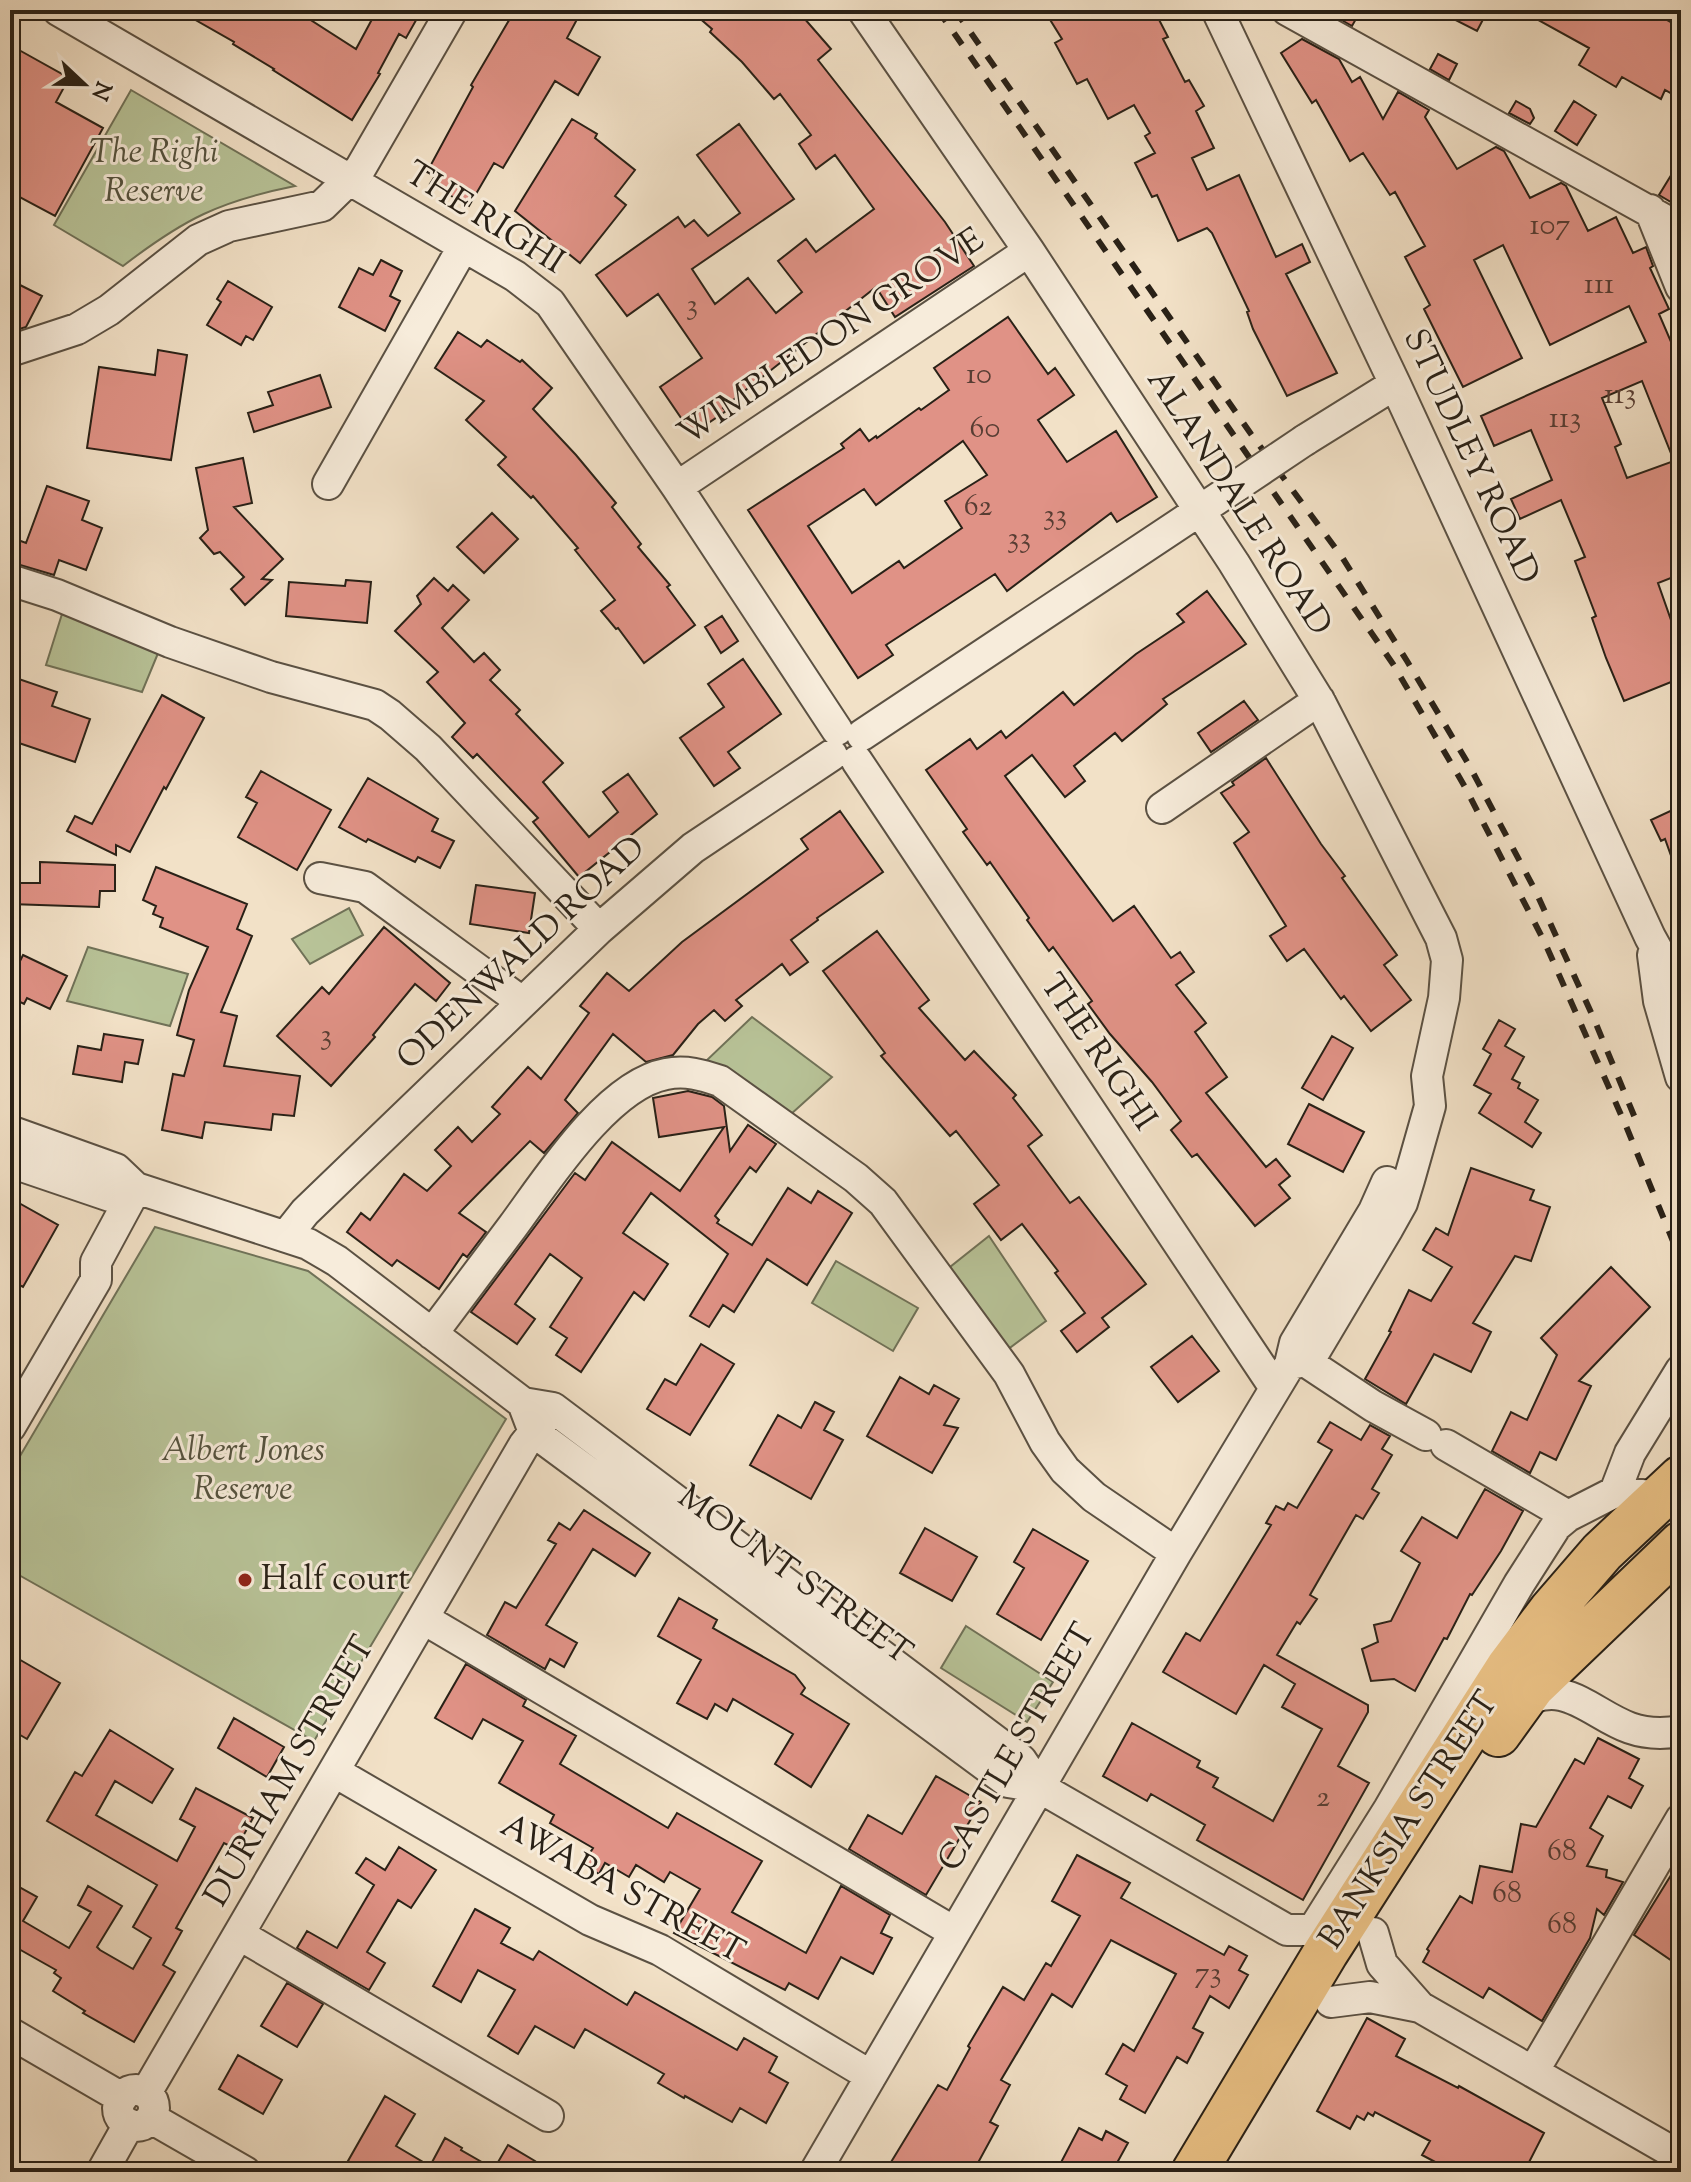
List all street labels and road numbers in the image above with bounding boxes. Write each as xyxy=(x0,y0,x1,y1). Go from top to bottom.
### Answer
street label: THE RIGHI xyxy=(395,151,573,287)
street label: WIMBLEDON GROVE xyxy=(669,217,995,459)
street label: STUDLEY ROAD xyxy=(1389,321,1551,593)
street label: ALANDALE ROAD xyxy=(1133,360,1343,646)
street label: ODENWALD ROAD xyxy=(387,826,657,1082)
street label: THE RIGHI xyxy=(1026,965,1168,1141)
street label: MOUNT STREET xyxy=(667,1474,921,1678)
street label: CASTLE STREET xyxy=(927,1615,1109,1881)
street label: DURHAM STREET xyxy=(193,1627,389,1917)
street label: BANKSIA STREET xyxy=(1308,1682,1512,1960)
street label: AWABA STREET xyxy=(491,1803,753,1977)

